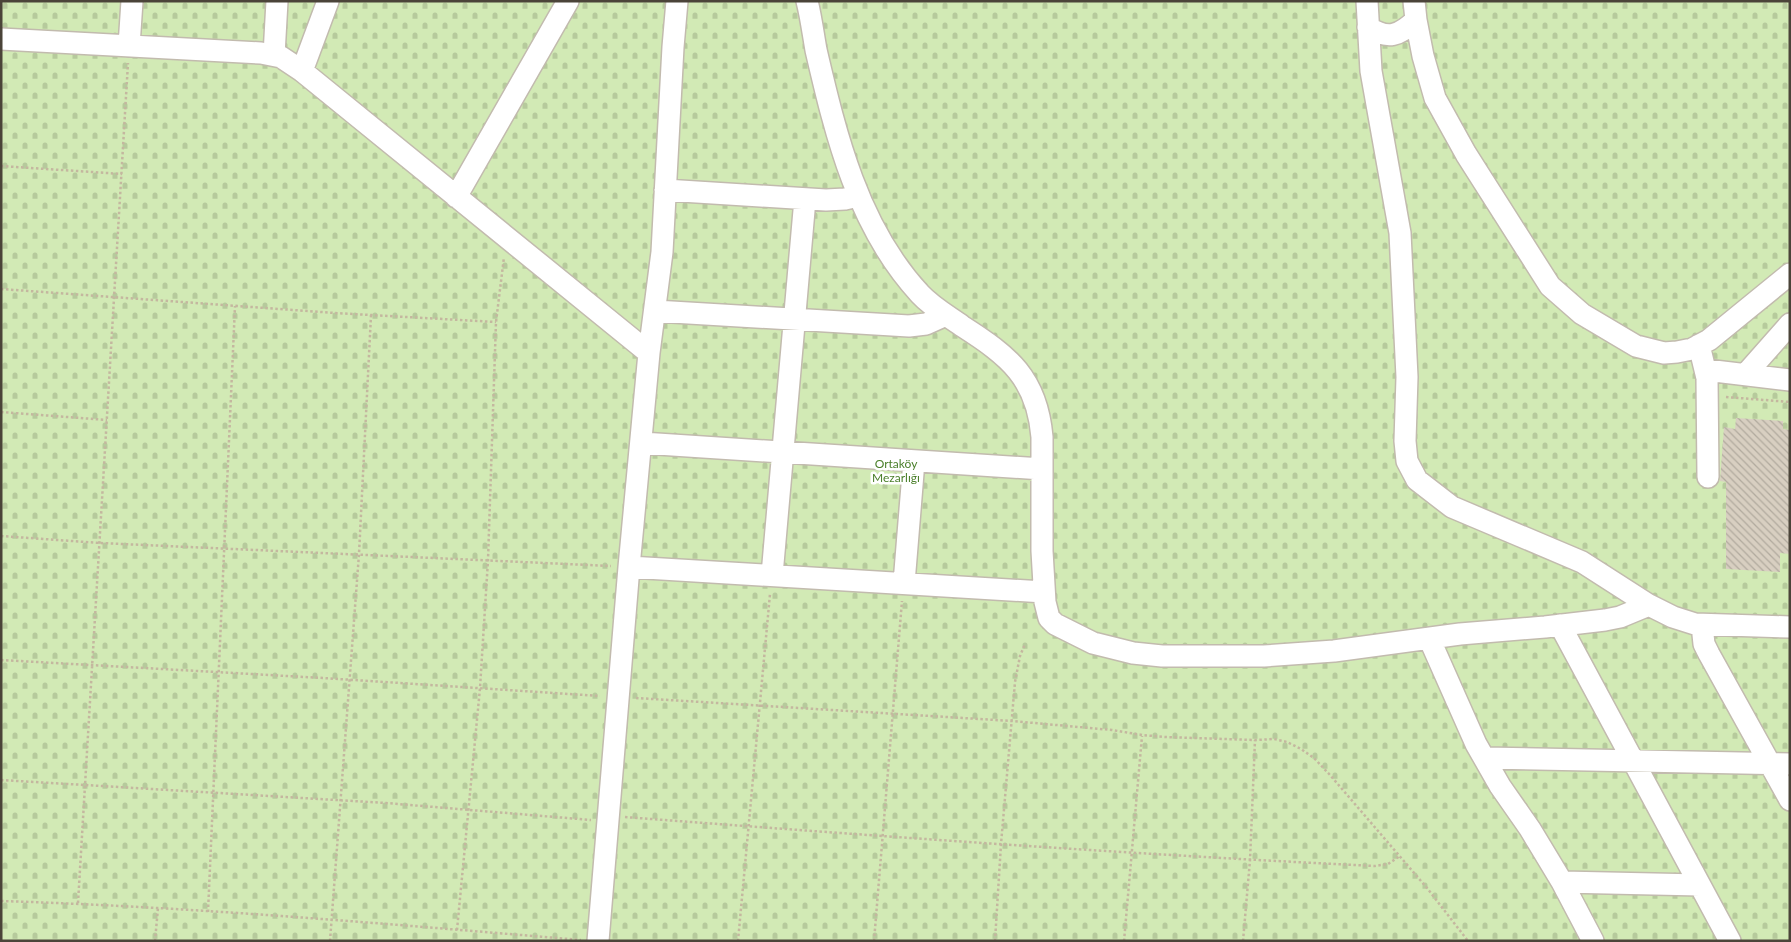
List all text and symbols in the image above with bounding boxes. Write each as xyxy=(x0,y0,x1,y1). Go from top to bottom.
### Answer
park label: Ortaköy Mezarlığı xyxy=(872,456,920,485)

